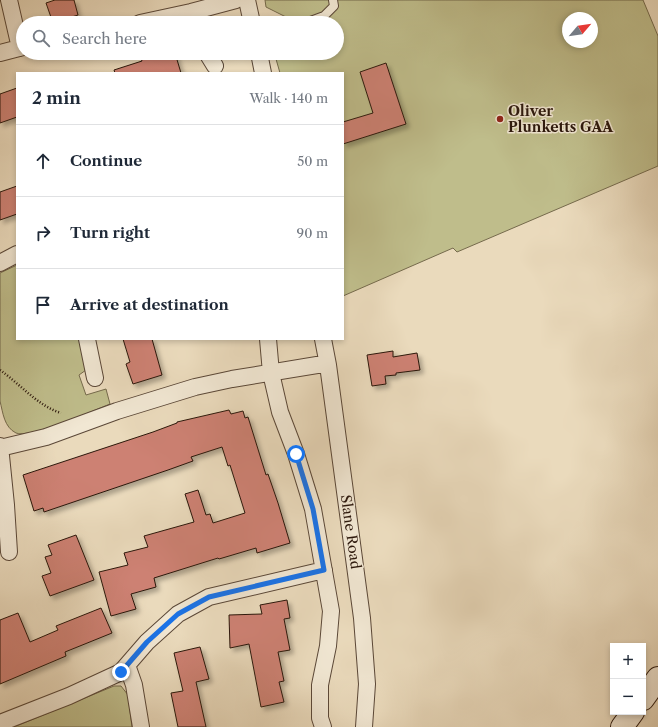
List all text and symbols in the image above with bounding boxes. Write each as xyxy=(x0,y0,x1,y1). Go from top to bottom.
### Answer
north arrow xyxy=(562,12,598,48)
search box xyxy=(16,16,344,60)
icon: search xyxy=(30,27,52,49)
text: Search here xyxy=(62,29,147,48)
text: 2 min xyxy=(32,88,81,108)
text: Walk · 140 m xyxy=(250,90,328,106)
place label: Oliver Plunketts GAA xyxy=(508,102,614,136)
marker: Oliver Plunketts GAA xyxy=(495,114,505,124)
icon: ahead xyxy=(32,150,54,172)
text: Continue xyxy=(70,151,142,170)
text: 50 m xyxy=(297,153,328,169)
icon: right xyxy=(32,222,54,244)
text: Turn right xyxy=(70,223,150,242)
text: 90 m xyxy=(297,225,328,241)
icon: arrive xyxy=(32,294,54,316)
text: Arrive at destination xyxy=(70,295,229,314)
route start xyxy=(287,445,305,463)
street label: Slane Road xyxy=(337,494,365,571)
map controls xyxy=(610,643,646,715)
button: + xyxy=(610,643,646,679)
route end xyxy=(112,663,130,681)
button: − xyxy=(610,679,646,715)

